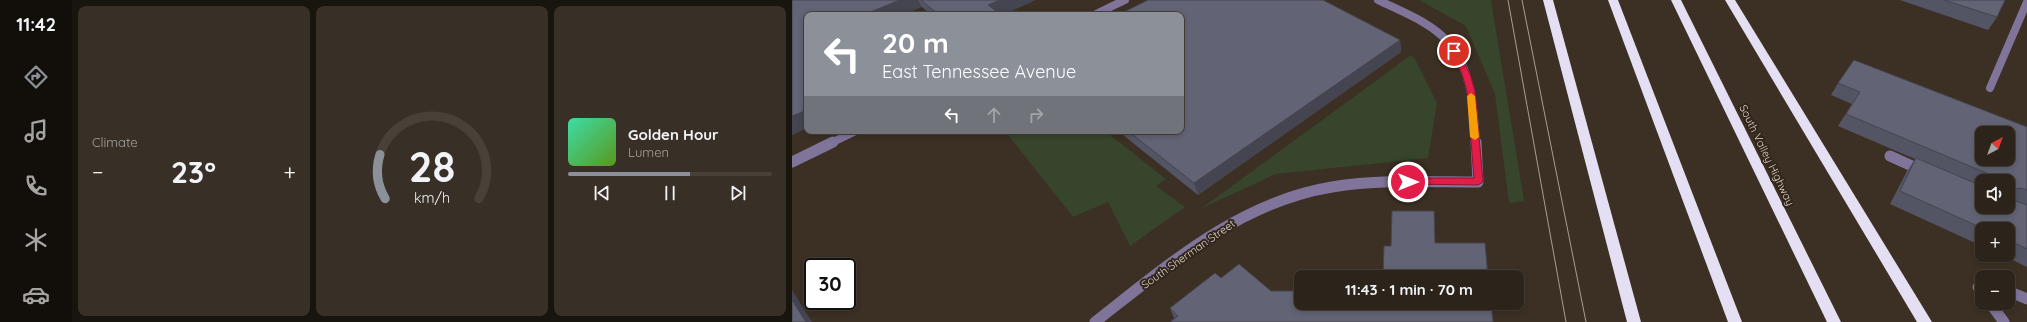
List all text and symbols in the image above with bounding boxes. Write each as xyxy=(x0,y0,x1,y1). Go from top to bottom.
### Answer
text: 11:42 xyxy=(16,13,56,36)
text: 20 m xyxy=(882,25,949,60)
icon: left xyxy=(816,28,868,80)
pin xyxy=(1437,34,1471,68)
icon: arrive xyxy=(1443,40,1465,62)
text: East Tennessee Avenue xyxy=(882,60,1076,83)
icon: directions xyxy=(22,63,50,91)
street label: South Valley Highway xyxy=(1736,102,1798,208)
icon: left xyxy=(941,104,963,126)
icon: ahead xyxy=(983,104,1005,126)
icon: right xyxy=(1025,104,1047,126)
icon: music xyxy=(22,117,50,145)
text: Golden Hour xyxy=(628,125,719,144)
north arrow xyxy=(1975,126,2015,166)
map controls xyxy=(1975,126,2015,310)
text: Climate xyxy=(92,134,138,150)
text: 28 xyxy=(409,140,455,192)
text: Lumen xyxy=(628,144,669,160)
text: 23° xyxy=(171,153,216,191)
text: − xyxy=(92,158,103,186)
text: + xyxy=(284,158,296,186)
position arrow xyxy=(1387,161,1429,203)
icon: phone xyxy=(22,172,50,200)
button: sound xyxy=(1975,174,2015,214)
icon: previous xyxy=(591,182,613,204)
icon: pause xyxy=(659,182,681,204)
icon: next xyxy=(727,182,749,204)
text: km/h xyxy=(414,189,450,207)
street label: South Sherman Street xyxy=(1138,216,1238,292)
button: + xyxy=(1975,222,2015,262)
icon: climate xyxy=(22,226,50,254)
speed limit sign: 30 xyxy=(804,258,856,310)
button: − xyxy=(1975,270,2015,310)
text: 11:43 · 1 min · 70 m xyxy=(1345,280,1473,299)
icon: car xyxy=(22,281,50,309)

